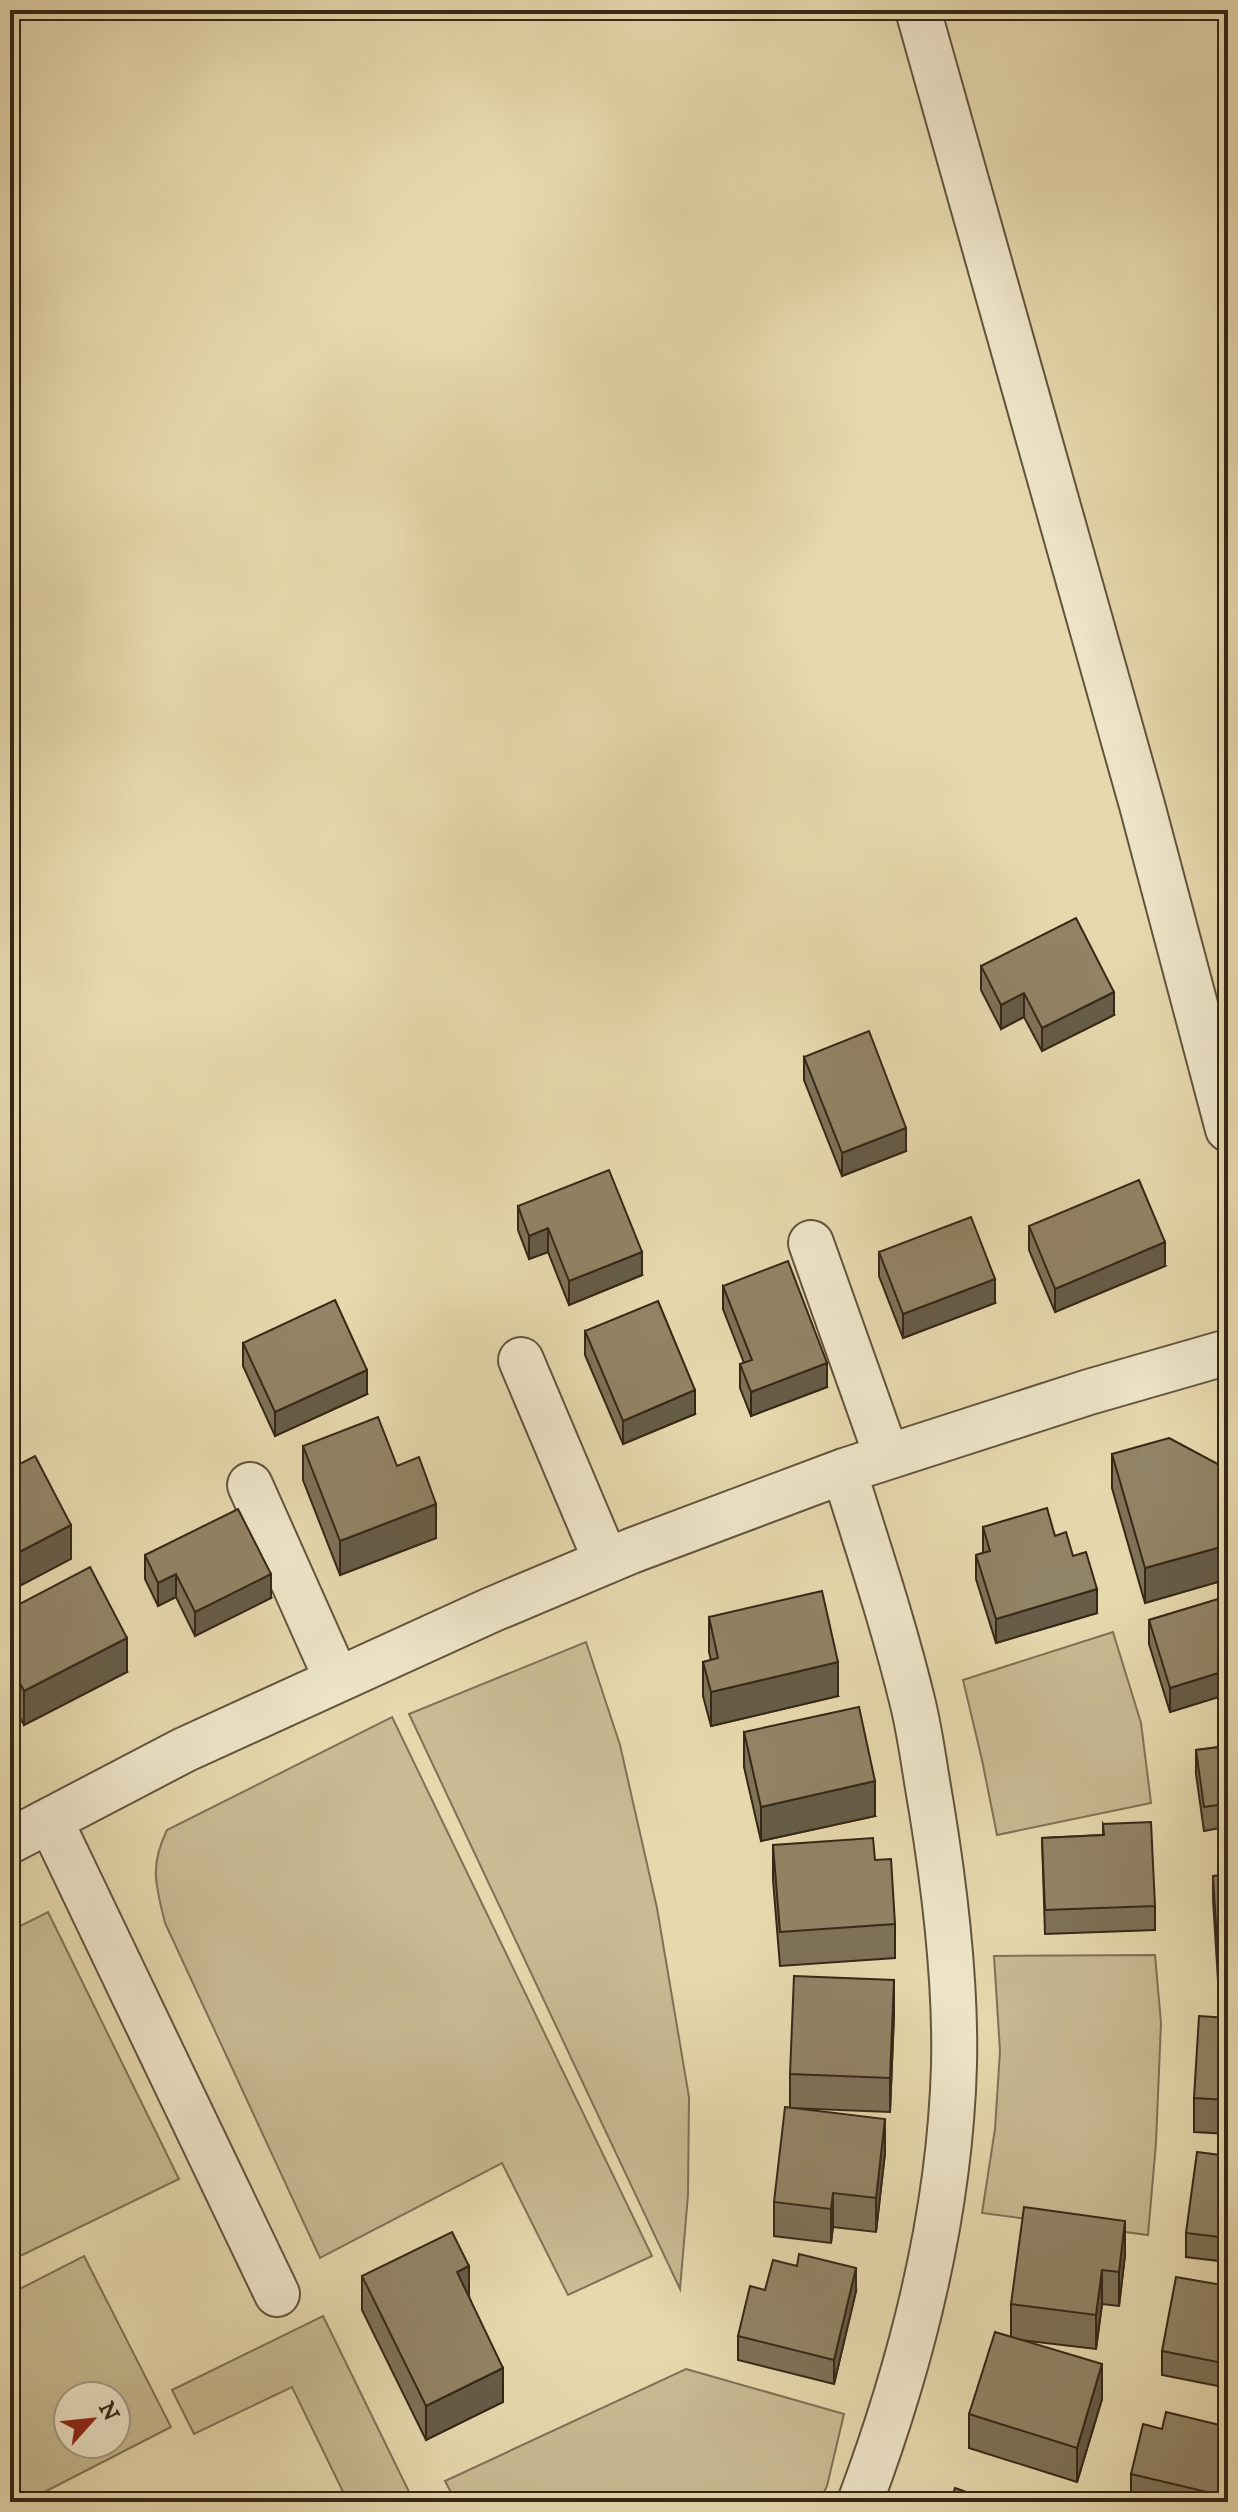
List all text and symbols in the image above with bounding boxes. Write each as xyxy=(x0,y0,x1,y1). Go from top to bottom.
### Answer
north arrow xyxy=(52,2380,132,2460)
text: N xyxy=(92,2397,125,2426)

